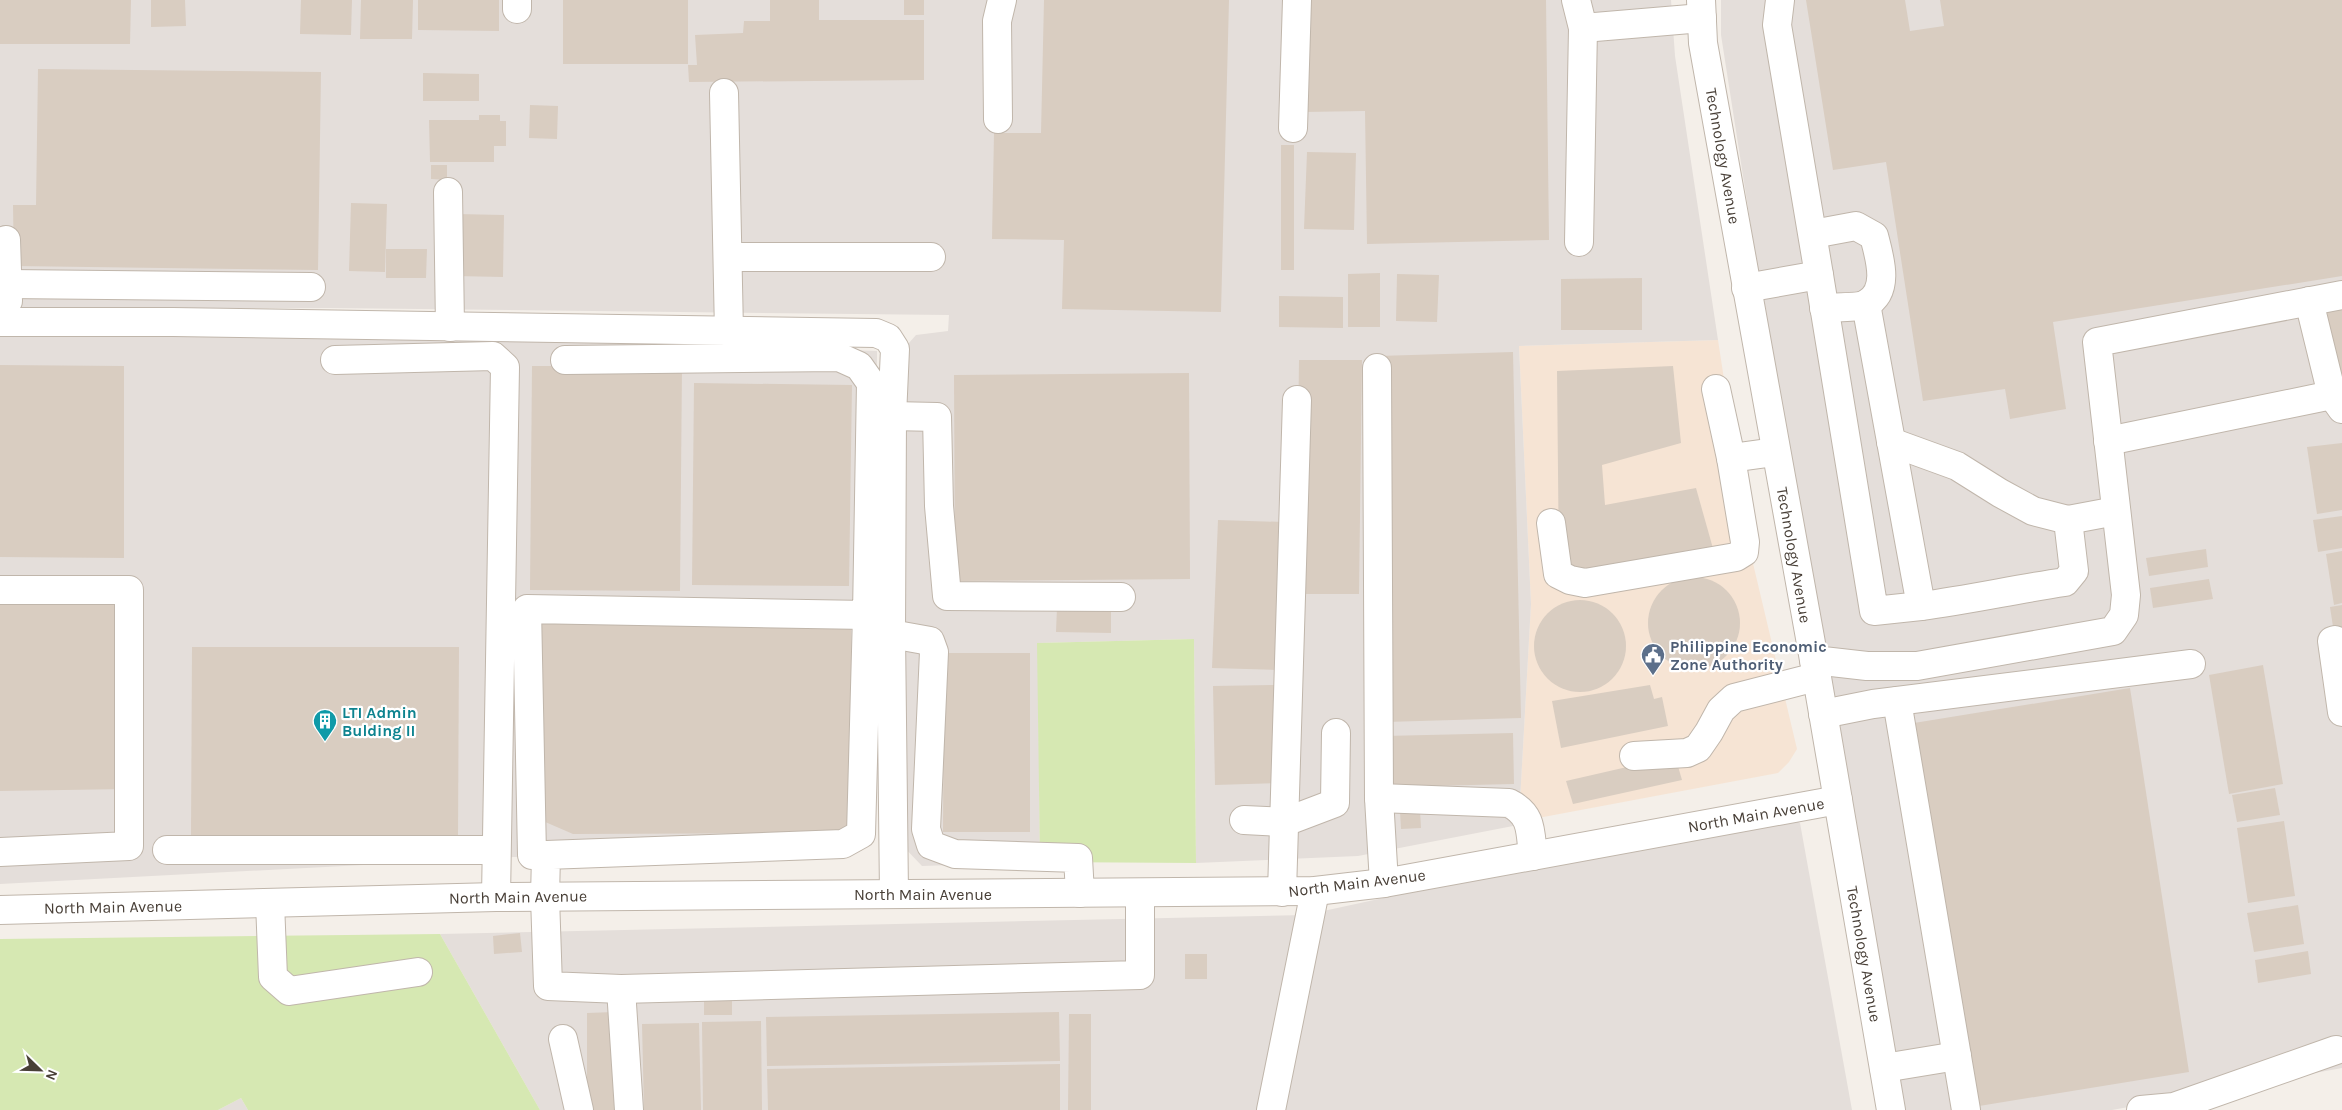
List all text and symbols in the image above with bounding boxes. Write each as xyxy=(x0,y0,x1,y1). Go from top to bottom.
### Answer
street label: Technology Avenue xyxy=(1702,87,1744,225)
street label: Technology Avenue xyxy=(1773,486,1815,624)
place label: Philippine Economic Zone Authority xyxy=(1670,637,1827,674)
public building icon: Philippine Economic Zone Authority xyxy=(1640,642,1666,676)
place label: LTI Admin Bulding II xyxy=(342,703,417,740)
building icon: LTI Admin Bulding II xyxy=(312,708,338,742)
street label: North Main Avenue xyxy=(1686,794,1826,836)
street label: North Main Avenue xyxy=(1287,865,1427,901)
street label: North Main Avenue xyxy=(854,885,992,904)
street label: Technology Avenue xyxy=(1843,885,1885,1023)
street label: North Main Avenue xyxy=(449,886,587,908)
street label: North Main Avenue xyxy=(44,896,182,918)
north arrow xyxy=(15,1045,65,1095)
text: N xyxy=(42,1067,61,1083)

